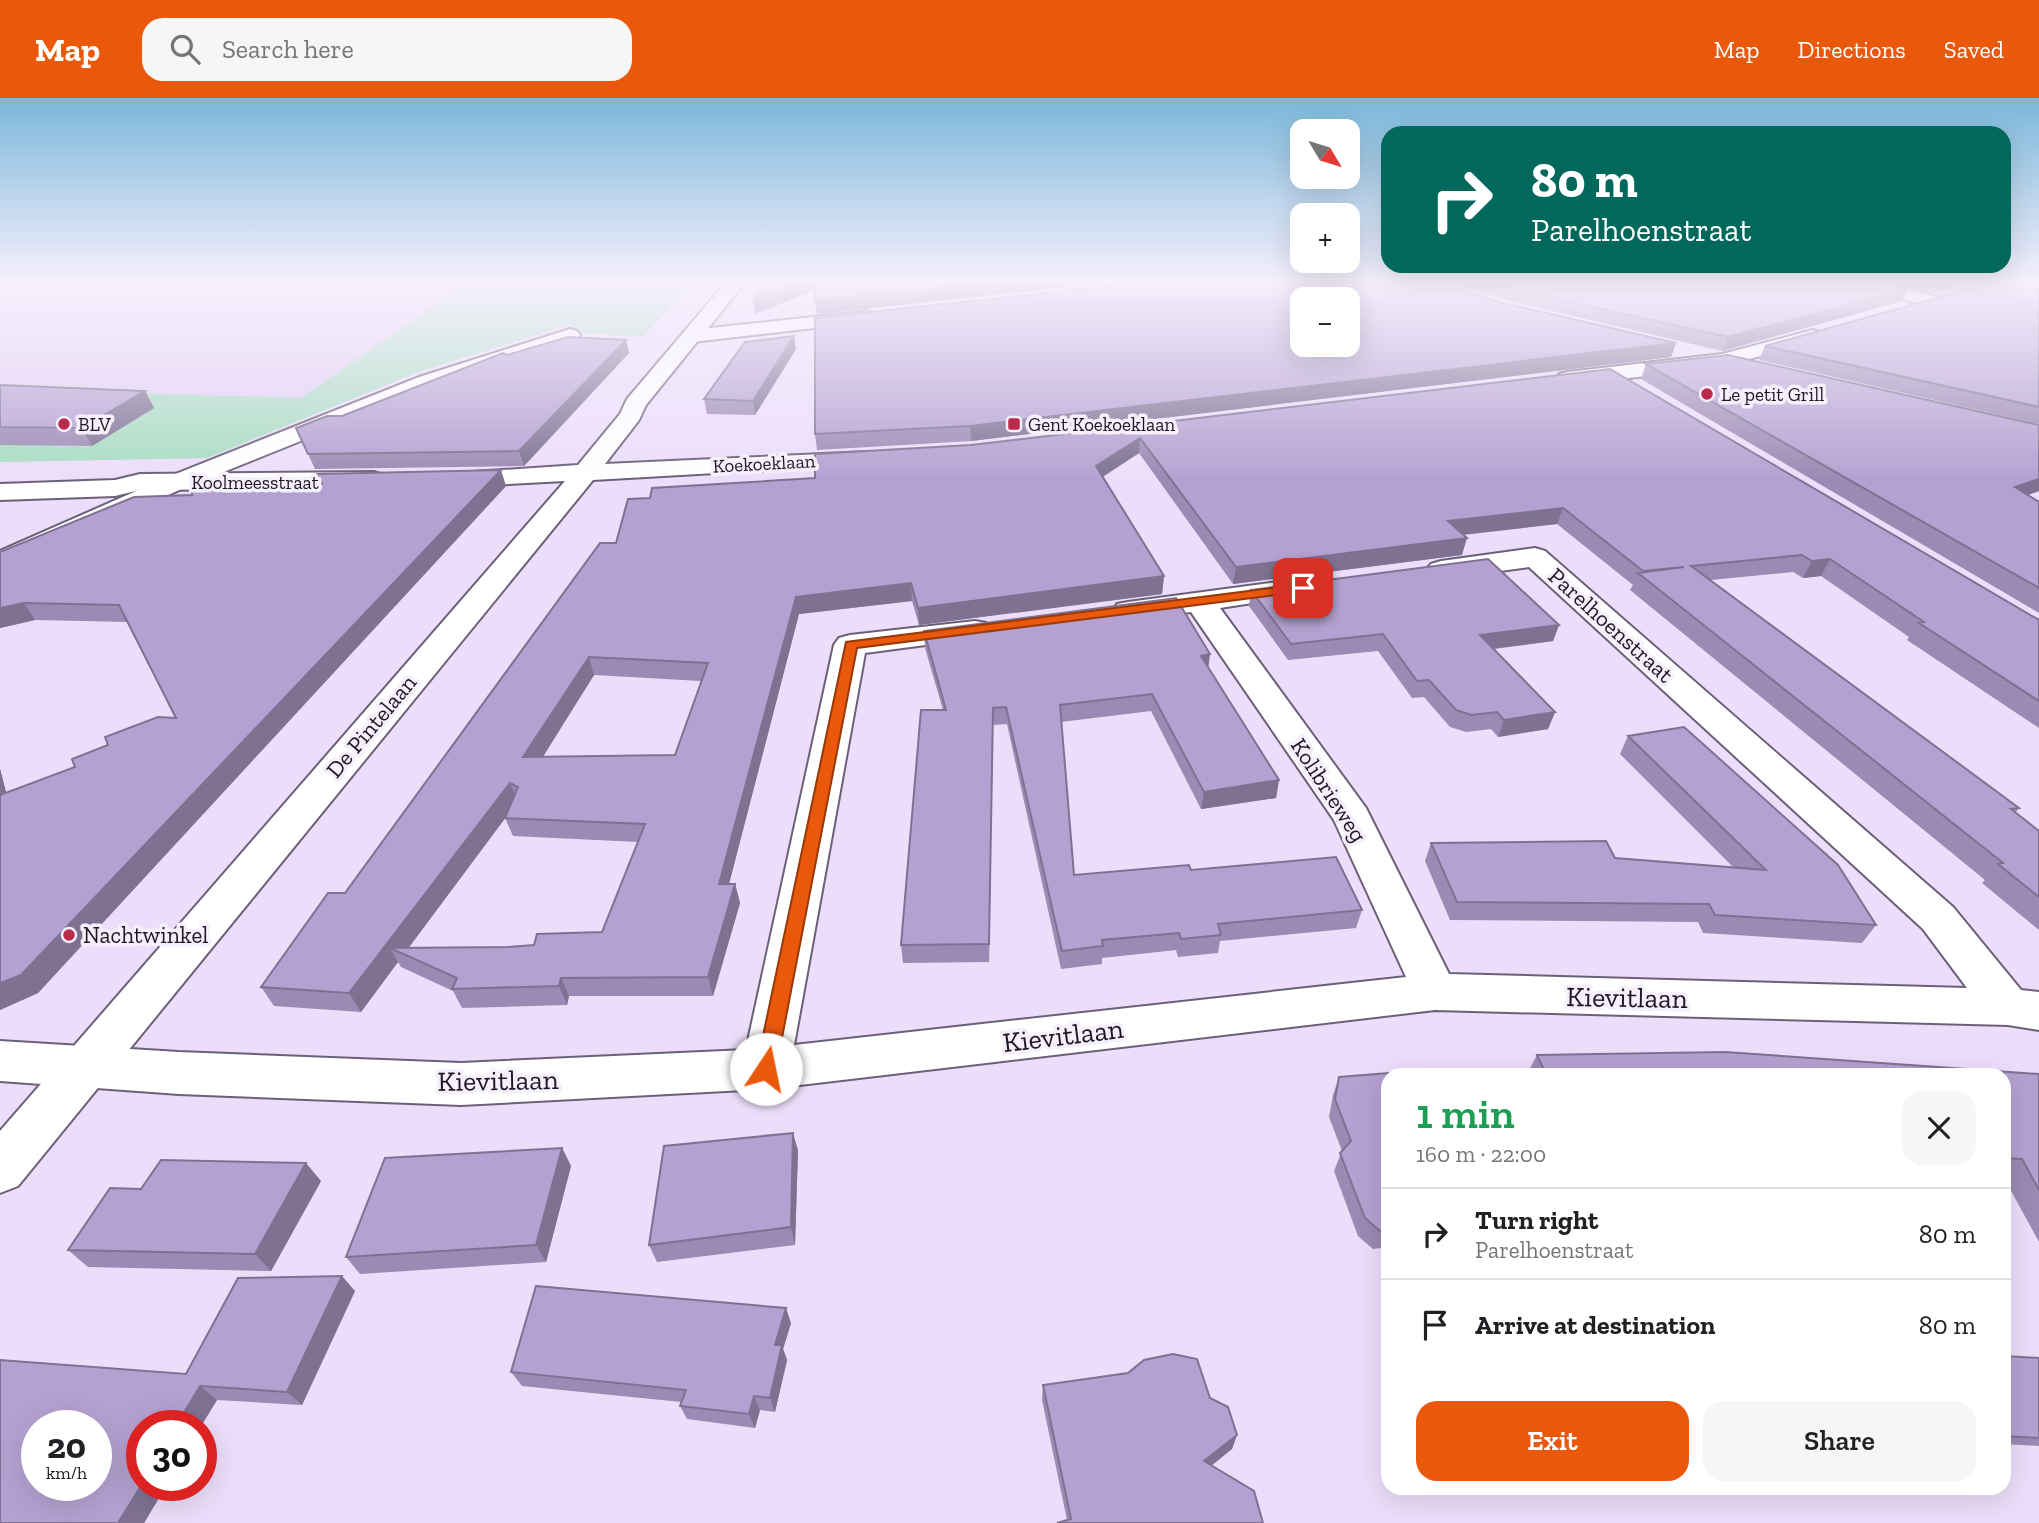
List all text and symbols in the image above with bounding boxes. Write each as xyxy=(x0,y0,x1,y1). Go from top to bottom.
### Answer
search box xyxy=(142,18,632,81)
text: Map xyxy=(35,30,100,69)
icon: search xyxy=(166,30,204,68)
text: Search here xyxy=(222,33,354,65)
text: Map xyxy=(1714,35,1760,64)
text: Directions xyxy=(1798,35,1906,64)
text: Saved xyxy=(1944,35,2004,64)
north arrow xyxy=(1290,119,1360,189)
map controls xyxy=(1290,119,1360,357)
text: 80 m xyxy=(1531,151,1638,210)
icon: right xyxy=(1416,154,1507,245)
button: + xyxy=(1290,203,1360,273)
text: Parelhoenstraat xyxy=(1531,211,1751,249)
button: − xyxy=(1290,287,1360,357)
place label: Le petit Grill xyxy=(1721,383,1824,406)
marker: Le petit Grill xyxy=(1699,386,1715,402)
place label: BLV xyxy=(78,413,112,436)
place label: Gent Koekoeklaan xyxy=(1028,413,1175,436)
marker: BLV xyxy=(56,416,72,432)
marker: Gent Koekoeklaan xyxy=(1006,416,1022,432)
street label: Koekoeklaan xyxy=(712,449,816,478)
street label: Koolmeesstraat xyxy=(191,471,319,494)
pin xyxy=(1273,558,1333,618)
street label: Parelhoenstraat xyxy=(1543,562,1680,689)
icon: arrive xyxy=(1284,569,1322,607)
street label: De Pintelaan xyxy=(320,669,422,783)
street label: Kolibrieweg xyxy=(1285,733,1373,848)
place label: Nachtwinkel xyxy=(83,921,208,949)
marker: Nachtwinkel xyxy=(61,927,77,943)
street label: Kievitlaan xyxy=(1566,980,1688,1015)
street label: Kievitlaan xyxy=(1001,1012,1125,1059)
position arrow xyxy=(729,1032,803,1106)
street label: Kievitlaan xyxy=(437,1063,559,1098)
text: 1 min xyxy=(1416,1088,1515,1139)
button: close xyxy=(1902,1091,1976,1165)
text: 160 m · 22:00 xyxy=(1416,1140,1546,1168)
text: Turn right xyxy=(1475,1204,1598,1236)
icon: right xyxy=(1416,1215,1454,1253)
text: 80 m xyxy=(1919,1218,1976,1250)
text: Parelhoenstraat xyxy=(1475,1236,1633,1264)
icon: arrive xyxy=(1416,1306,1454,1344)
text: Arrive at destination xyxy=(1475,1309,1715,1341)
text: 80 m xyxy=(1919,1309,1976,1341)
button: Exit xyxy=(1416,1401,1689,1481)
button: Share xyxy=(1703,1401,1976,1481)
speed limit sign: 30 xyxy=(126,1410,217,1501)
text: 20 xyxy=(47,1425,86,1467)
text: km/h xyxy=(46,1462,87,1484)

